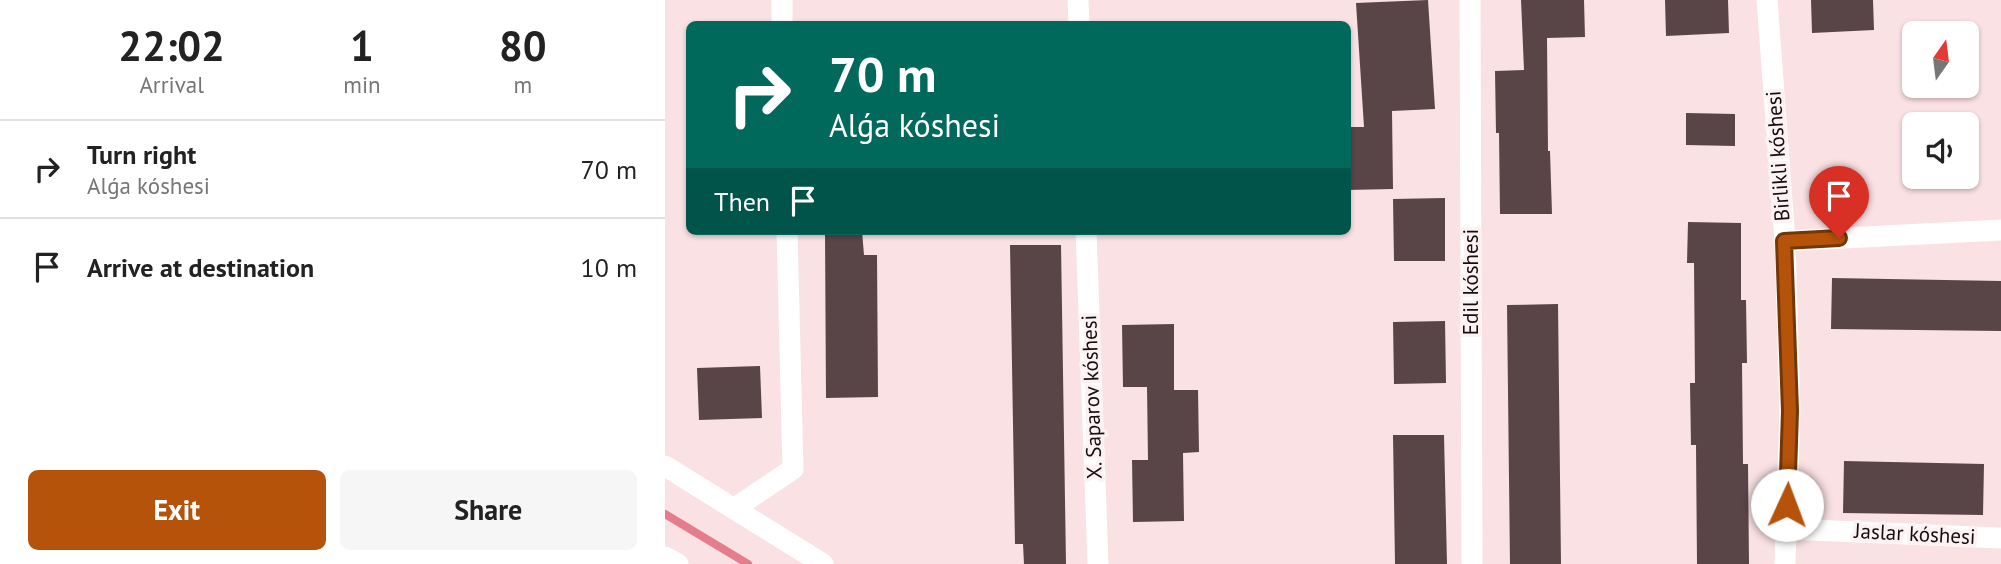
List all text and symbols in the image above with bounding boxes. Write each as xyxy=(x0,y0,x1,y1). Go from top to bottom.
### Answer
text: 22:02 xyxy=(118,18,225,73)
text: 1 xyxy=(350,18,374,73)
text: 80 xyxy=(499,18,547,73)
north arrow xyxy=(1902,21,1979,98)
map controls xyxy=(1902,21,1979,189)
text: 70 m xyxy=(829,42,936,106)
icon: right xyxy=(714,49,805,140)
text: Arrival xyxy=(139,70,204,99)
text: min xyxy=(343,70,381,99)
text: m xyxy=(513,70,532,99)
street label: Birlikli kóshesi xyxy=(1759,90,1796,222)
text: Alǵa kóshesi xyxy=(829,104,1000,146)
button: sound xyxy=(1902,112,1979,189)
text: Turn right xyxy=(87,138,196,171)
icon: right xyxy=(28,150,66,188)
text: 70 m xyxy=(581,153,637,186)
pin xyxy=(1809,166,1869,238)
text: Alǵa kóshesi xyxy=(87,171,210,200)
icon: arrive xyxy=(1820,177,1858,215)
icon: arrive xyxy=(784,182,822,220)
text: Then xyxy=(714,185,770,218)
street label: Edil kóshesi xyxy=(1457,229,1484,335)
icon: arrive xyxy=(28,248,66,286)
text: Arrive at destination xyxy=(87,251,314,284)
text: 10 m xyxy=(581,251,637,284)
street label: X. Saparov kóshesi xyxy=(1075,314,1108,480)
position arrow xyxy=(1750,468,1824,542)
button: Exit xyxy=(28,470,326,550)
button: Share xyxy=(340,470,637,550)
street label: Jaslar kóshesi xyxy=(1853,517,1976,550)

